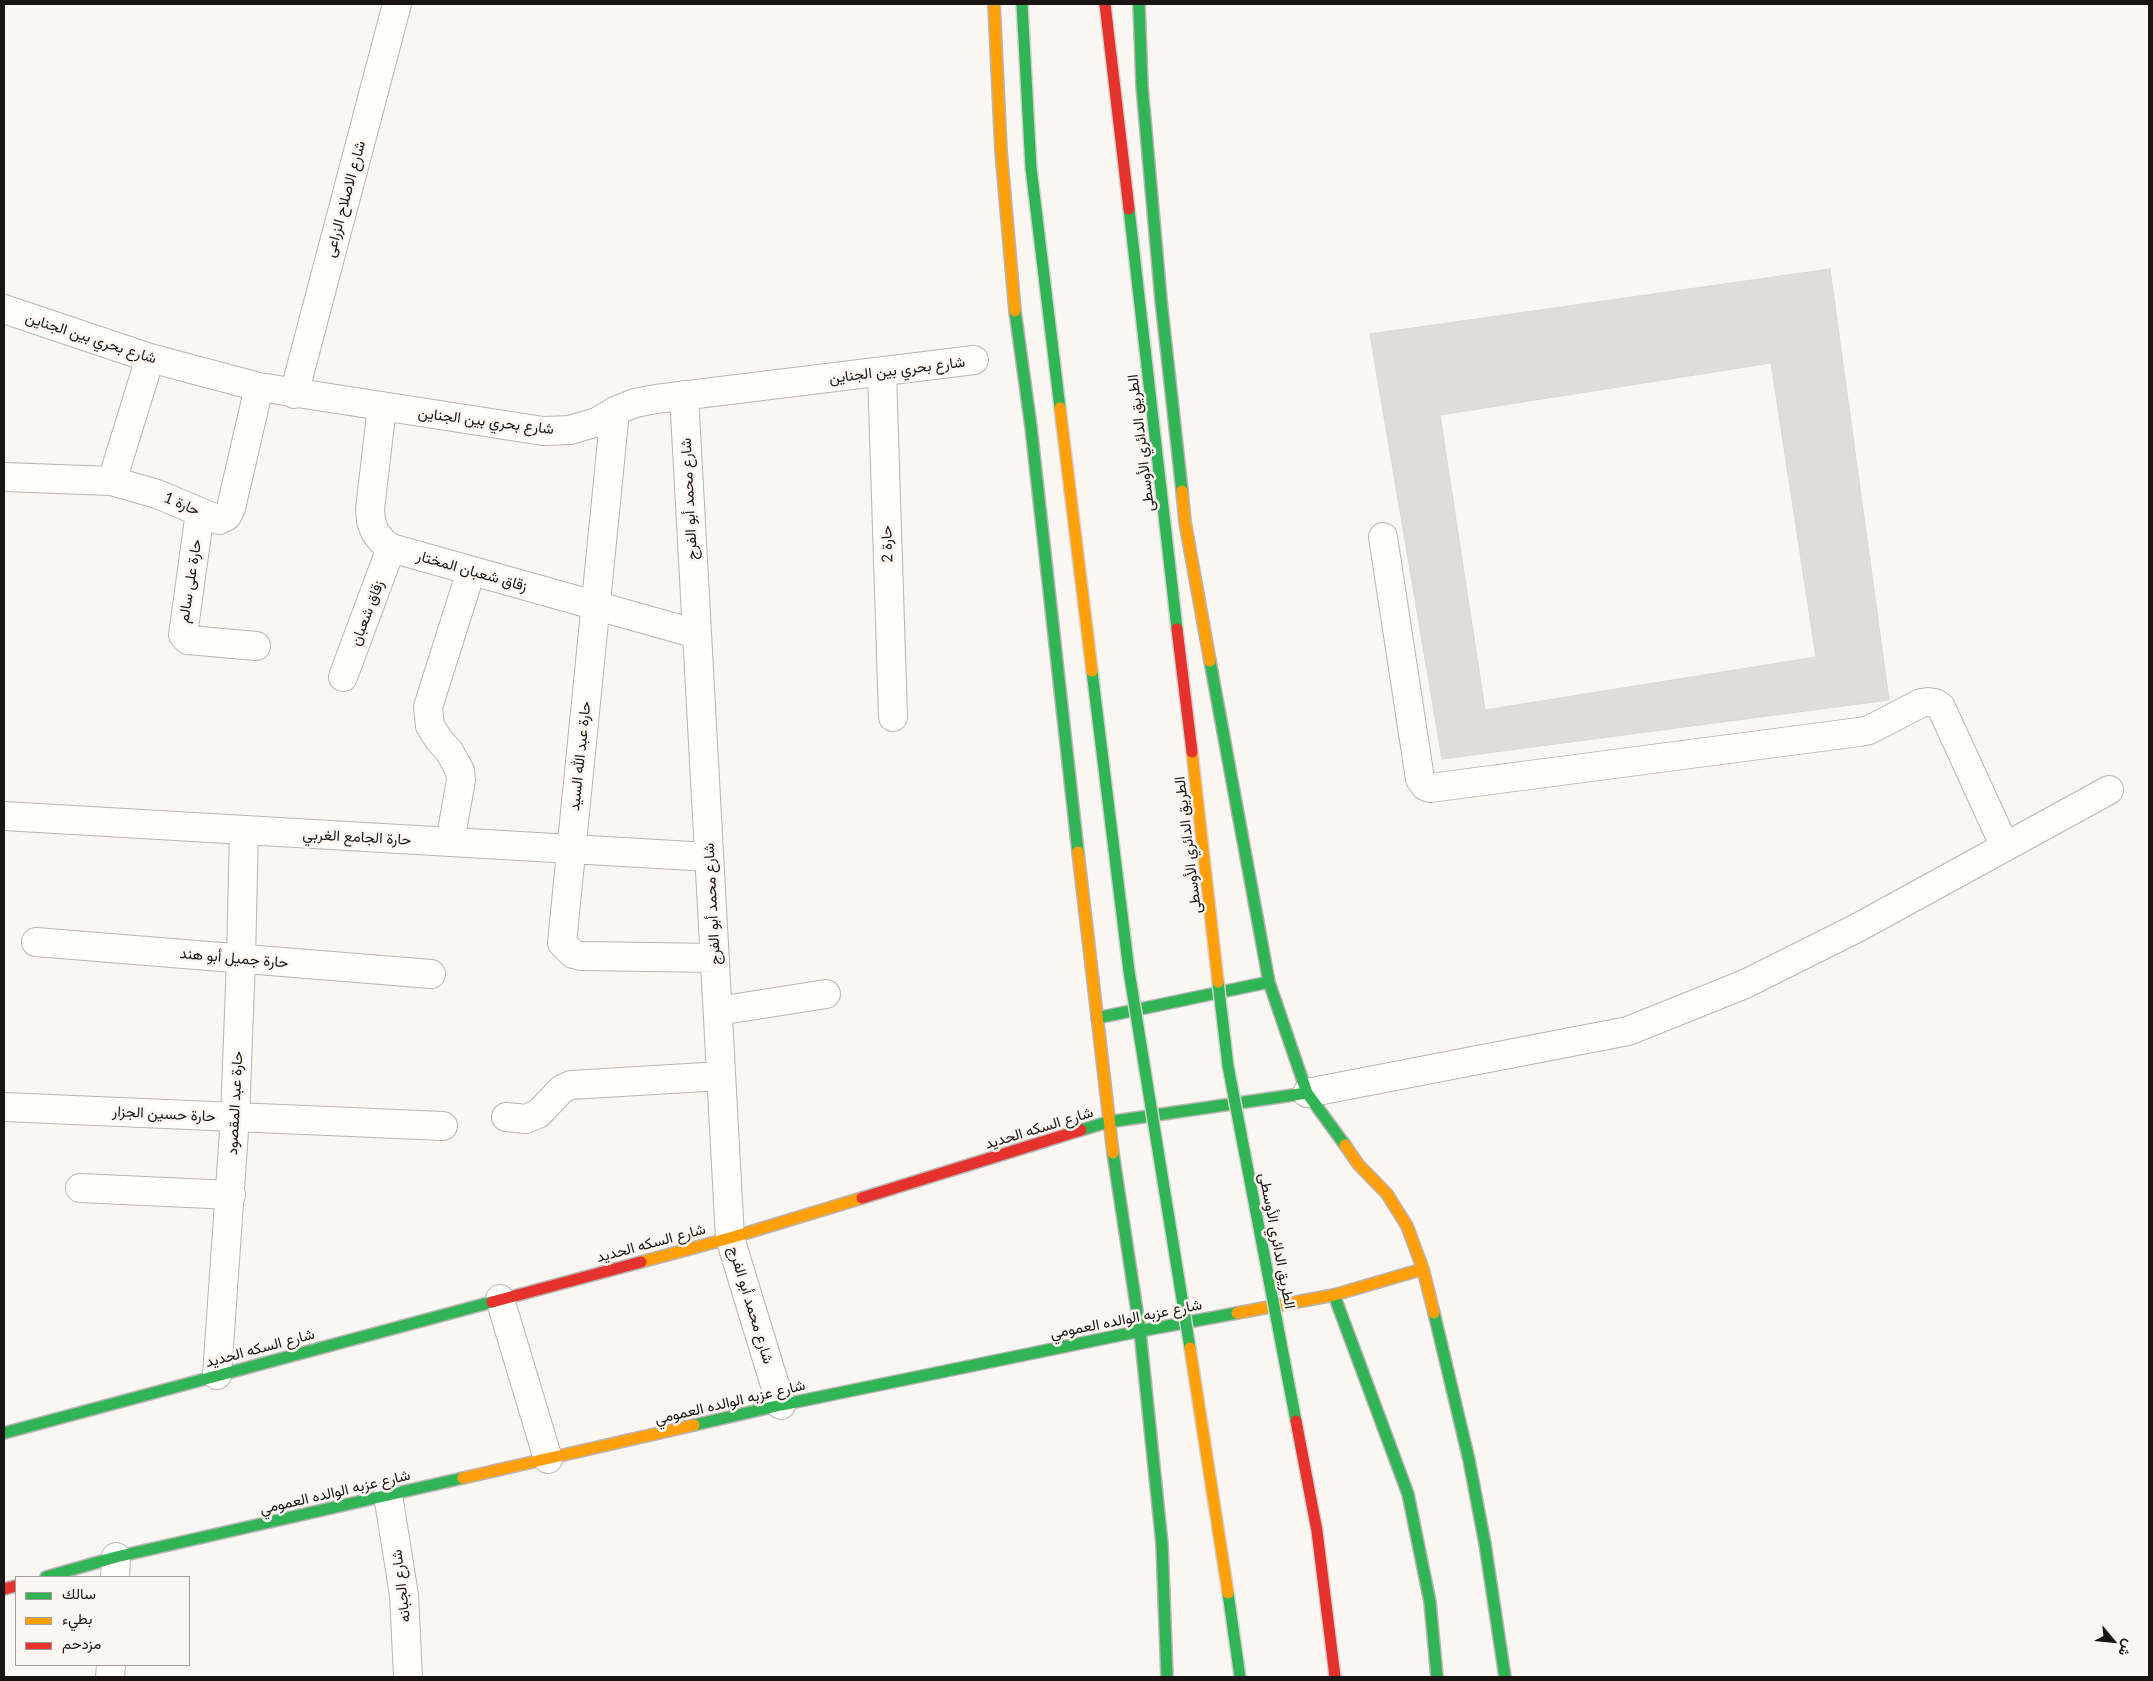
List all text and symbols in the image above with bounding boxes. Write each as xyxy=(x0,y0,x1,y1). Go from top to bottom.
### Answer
street label: شارع الاصلاح الزراعى xyxy=(321,139,369,259)
street label: شارع بحري بين الجناين xyxy=(23,308,159,368)
street label: شارع بحري بين الجناين xyxy=(828,353,966,387)
street label: الطريق الدائري الأوسطى xyxy=(1124,373,1158,513)
street label: شارع بحري بين الجناين xyxy=(417,404,555,438)
street label: شارع محمد أبو الفرج xyxy=(677,438,701,560)
street label: حارة 1 xyxy=(161,488,203,520)
street label: حارة 2 xyxy=(877,525,897,563)
street label: حارة على سالم xyxy=(175,538,205,624)
street label: زقاق شعبان المختار xyxy=(415,547,529,595)
street label: زقاق شعبان xyxy=(346,578,388,648)
street label: حارة عبد الله السيد xyxy=(565,700,595,812)
street label: الطريق الدائري الأوسطى xyxy=(1171,775,1205,915)
street label: حارة الجامع الغربي xyxy=(302,825,412,849)
street label: شارع محمد أبو الفرج xyxy=(700,843,724,965)
street label: حارة جميل أبو هند xyxy=(179,944,289,972)
street label: حارة عبد المقصود xyxy=(223,1050,247,1156)
street label: حارة حسين الجزار xyxy=(112,1102,216,1126)
street label: شارع السكه الحديد xyxy=(983,1103,1095,1153)
street label: الطريق الدائري الأوسطى xyxy=(1255,1171,1299,1311)
street label: شارع السكه الحديد xyxy=(594,1220,708,1266)
street label: شارع محمد أبو الفرج xyxy=(725,1244,777,1366)
street label: شارع عزبه الوالده العمومي xyxy=(1049,1295,1203,1343)
street label: شارع السكه الحديد xyxy=(203,1325,317,1371)
street label: شارع عزبه الوالده العمومي xyxy=(653,1376,807,1428)
street label: شارع عزبه الوالده العمومي xyxy=(258,1466,412,1518)
street label: شارع الجبانه xyxy=(388,1549,414,1623)
legend xyxy=(15,1576,190,1666)
text: سالك xyxy=(62,1584,96,1602)
text: بطيء xyxy=(62,1609,92,1627)
north arrow xyxy=(2088,1616,2138,1666)
text: مزدحم xyxy=(62,1634,101,1652)
text: ش xyxy=(2115,1637,2138,1660)

